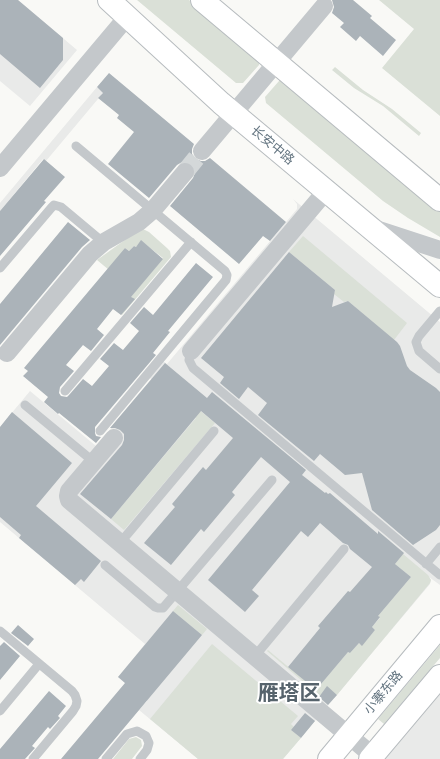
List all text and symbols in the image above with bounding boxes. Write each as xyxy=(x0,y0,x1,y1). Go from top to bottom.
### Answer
street label: 长安中路 xyxy=(247,123,297,169)
street label: 小寨东路 xyxy=(361,668,407,718)
district label: 雁塔区 xyxy=(258,682,320,708)

